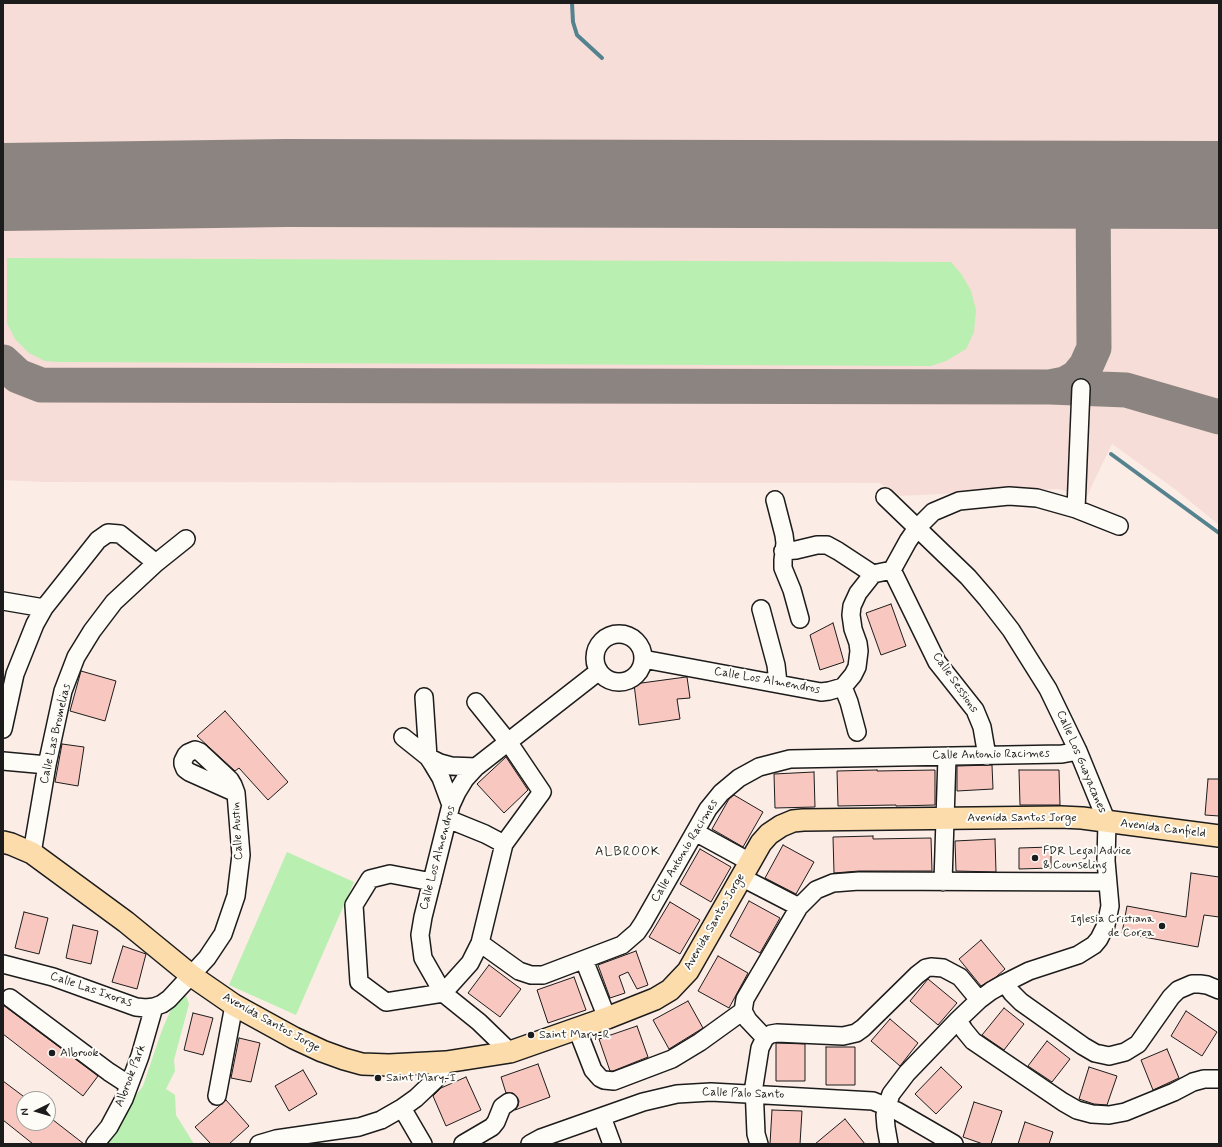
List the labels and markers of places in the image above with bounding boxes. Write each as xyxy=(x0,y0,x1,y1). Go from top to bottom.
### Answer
place label: FDR Legal Advice & Counseling xyxy=(1043,844,1131,872)
marker: FDR Legal Advice & Counseling xyxy=(1030,853,1040,863)
place label: Iglesia Cristiana de Corea xyxy=(1070,912,1154,940)
marker: Iglesia Cristiana de Corea xyxy=(1157,921,1167,931)
place label: Saint Mary-R xyxy=(539,1028,610,1042)
marker: Saint Mary-R xyxy=(526,1030,536,1040)
place label: Albrook xyxy=(60,1046,99,1060)
marker: Albrook xyxy=(47,1048,57,1058)
place label: Saint Mary-I xyxy=(386,1071,456,1085)
marker: Saint Mary-I xyxy=(373,1073,383,1083)

